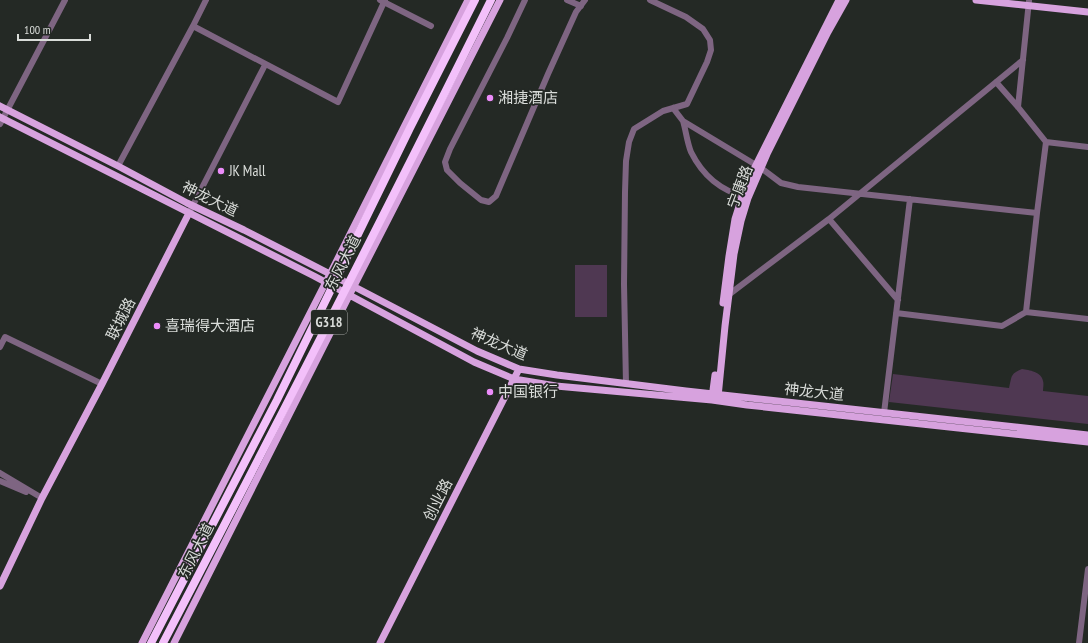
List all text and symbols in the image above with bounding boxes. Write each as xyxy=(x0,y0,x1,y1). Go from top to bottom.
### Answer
scale bar xyxy=(18,16,90,42)
text: 100 m xyxy=(24,22,51,37)
place label: 湘捷酒店 xyxy=(498,88,558,107)
marker: 湘捷酒店 xyxy=(485,93,495,103)
place label: JK Mall xyxy=(228,161,266,180)
street label: 宁康路 xyxy=(723,162,756,211)
marker: JK Mall xyxy=(216,166,226,176)
street label: 神龙大道 xyxy=(179,177,241,220)
street label: 东风大道 xyxy=(320,232,365,294)
street label: 联城路 xyxy=(102,294,139,343)
road number: G318 xyxy=(311,310,347,334)
place label: 喜瑞得大酒店 xyxy=(165,316,255,335)
marker: 喜瑞得大酒店 xyxy=(152,321,162,331)
street label: 神龙大道 xyxy=(468,323,531,364)
street label: 神龙大道 xyxy=(783,379,845,404)
place label: 中国银行 xyxy=(498,382,558,401)
marker: 中国银行 xyxy=(485,387,495,397)
street label: 创业路 xyxy=(419,475,456,524)
street label: 东风大道 xyxy=(173,520,218,582)

